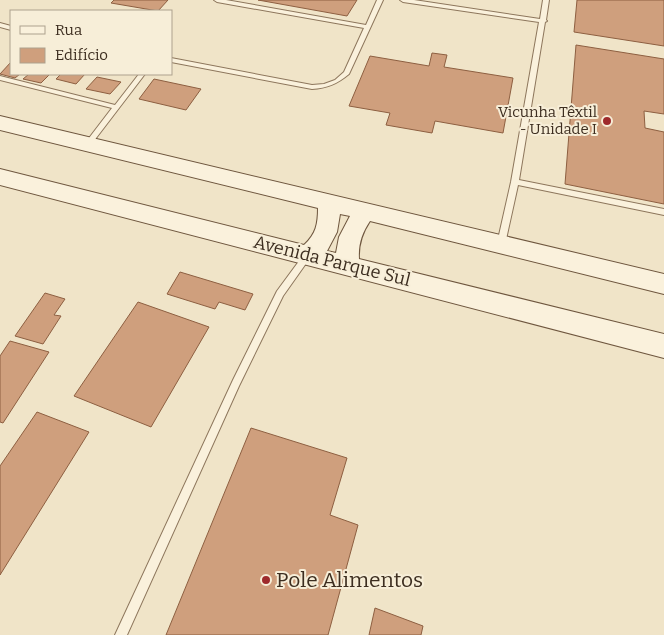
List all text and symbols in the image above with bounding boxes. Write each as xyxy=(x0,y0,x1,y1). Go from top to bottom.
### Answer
legend xyxy=(10,10,172,75)
text: Rua xyxy=(55,21,82,39)
text: Edifício xyxy=(55,46,108,64)
place label: Vicunha Têxtil - Unidade I xyxy=(498,103,597,138)
marker: Vicunha Têxtil - Unidade I xyxy=(601,115,613,127)
street label: Avenida Parque Sul xyxy=(251,231,413,291)
place label: Pole Alimentos xyxy=(276,567,423,593)
marker: Pole Alimentos xyxy=(260,574,272,586)

